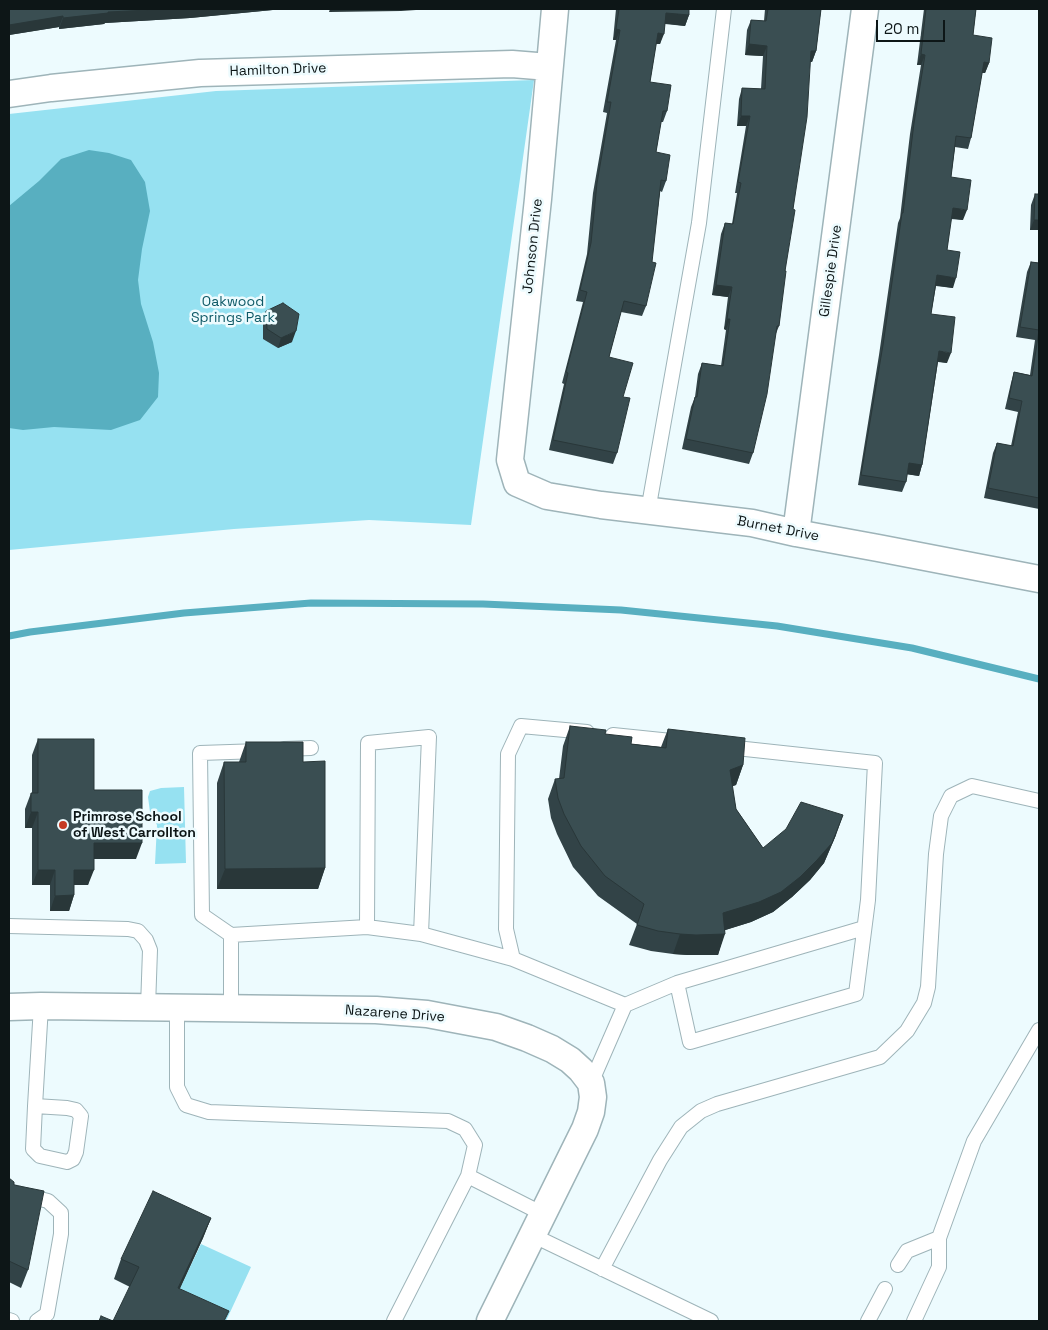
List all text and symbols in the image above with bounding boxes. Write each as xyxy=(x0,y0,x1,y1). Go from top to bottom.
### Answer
scale bar xyxy=(878,10,947,42)
text: 20 m xyxy=(884,19,919,38)
street label: Hamilton Drive xyxy=(229,60,327,80)
street label: Johnson Drive xyxy=(520,198,546,294)
street label: Gillespie Drive xyxy=(816,224,846,318)
park label: Oakwood Springs Park xyxy=(191,294,275,326)
street label: Burnet Drive xyxy=(736,513,820,545)
place label: Primrose School of West Carrollton xyxy=(73,809,196,842)
marker: Primrose School of West Carrollton xyxy=(57,819,69,831)
street label: Nazarene Drive xyxy=(345,1002,445,1026)

